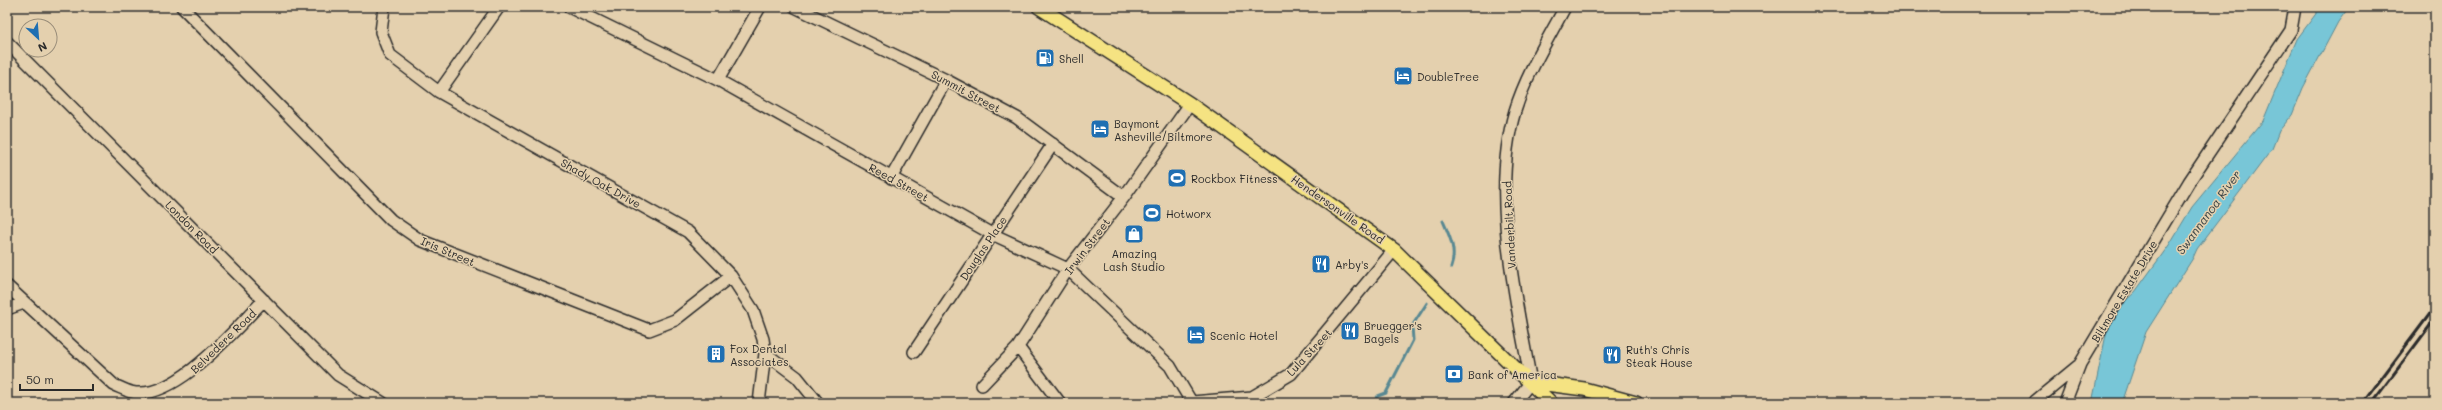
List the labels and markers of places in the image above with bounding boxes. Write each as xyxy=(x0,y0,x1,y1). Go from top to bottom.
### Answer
fuel station icon: Shell xyxy=(1034,47,1056,69)
place label: Shell xyxy=(1059,51,1084,66)
hotel icon: DoubleTree xyxy=(1392,65,1414,87)
place label: DoubleTree xyxy=(1417,69,1479,84)
place label: Baymont Asheville/Biltmore xyxy=(1114,116,1213,144)
hotel icon: Baymont Asheville/Biltmore xyxy=(1089,118,1111,140)
sports icon: Rockbox Fitness xyxy=(1166,167,1188,189)
place label: Rockbox Fitness xyxy=(1191,171,1277,186)
sports icon: Hotworx xyxy=(1141,202,1163,224)
place label: Hotworx xyxy=(1166,206,1212,221)
shop icon: Amazing Lash Studio xyxy=(1123,223,1145,245)
place label: Amazing Lash Studio xyxy=(1103,246,1165,274)
restaurant icon: Arby's xyxy=(1310,253,1332,275)
place label: Arby's xyxy=(1335,257,1369,272)
place label: Bruegger's Bagels xyxy=(1364,318,1422,346)
restaurant icon: Bruegger's Bagels xyxy=(1339,320,1361,342)
hotel icon: Scenic Hotel xyxy=(1185,324,1207,346)
place label: Scenic Hotel xyxy=(1210,328,1278,343)
place label: Fox Dental Associates xyxy=(730,341,789,369)
place label: Ruth's Chris Steak House xyxy=(1626,342,1693,370)
building icon: Fox Dental Associates xyxy=(705,343,727,365)
restaurant icon: Ruth's Chris Steak House xyxy=(1601,344,1623,366)
bank icon: Bank of America xyxy=(1443,363,1465,385)
place label: Bank of America xyxy=(1468,367,1557,382)

